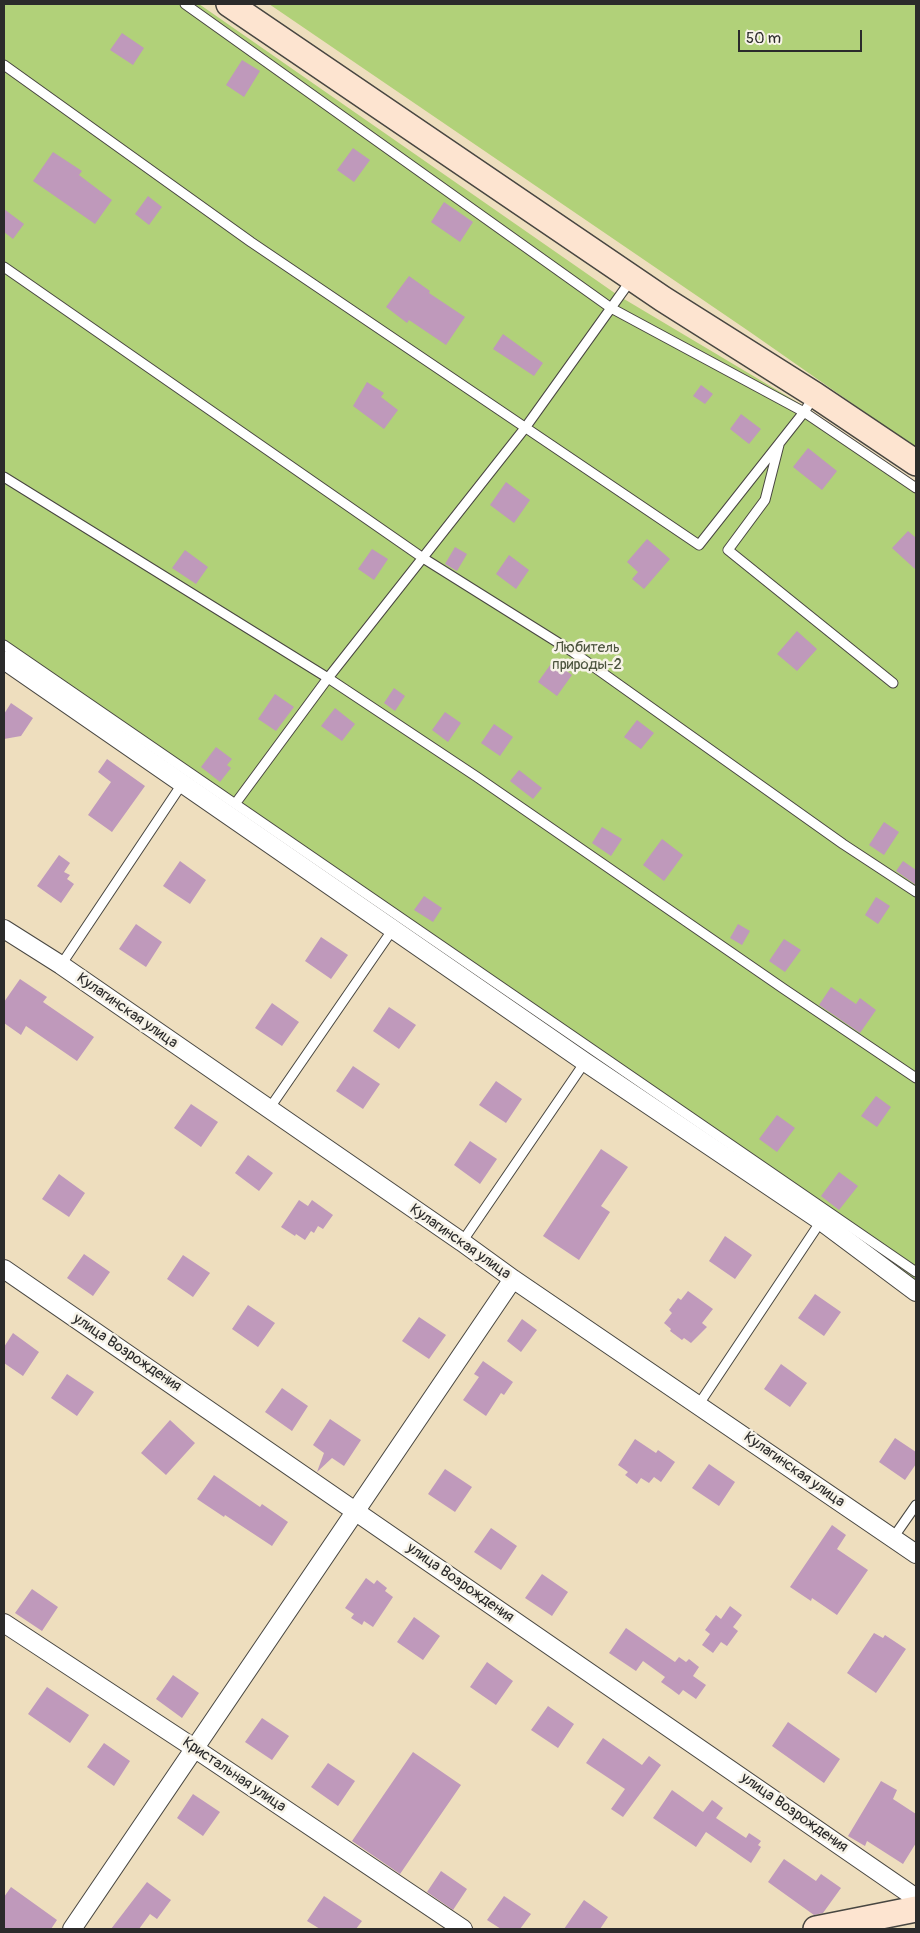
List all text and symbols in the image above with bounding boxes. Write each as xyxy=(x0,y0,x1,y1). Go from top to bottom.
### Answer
scale bar xyxy=(740,20,864,52)
text: 50 m xyxy=(746,29,781,48)
park label: Любитель природы-2 xyxy=(552,639,622,674)
street label: Кулагинская улица xyxy=(73,969,181,1053)
street label: Кулагинская улица xyxy=(406,1200,514,1284)
street label: улица Возрождения xyxy=(69,1310,185,1396)
street label: Кулагинская улица xyxy=(740,1428,848,1512)
street label: улица Возрождения xyxy=(403,1539,517,1627)
street label: Кристальная улица xyxy=(179,1734,289,1816)
street label: улица Возрождения xyxy=(737,1769,851,1857)

